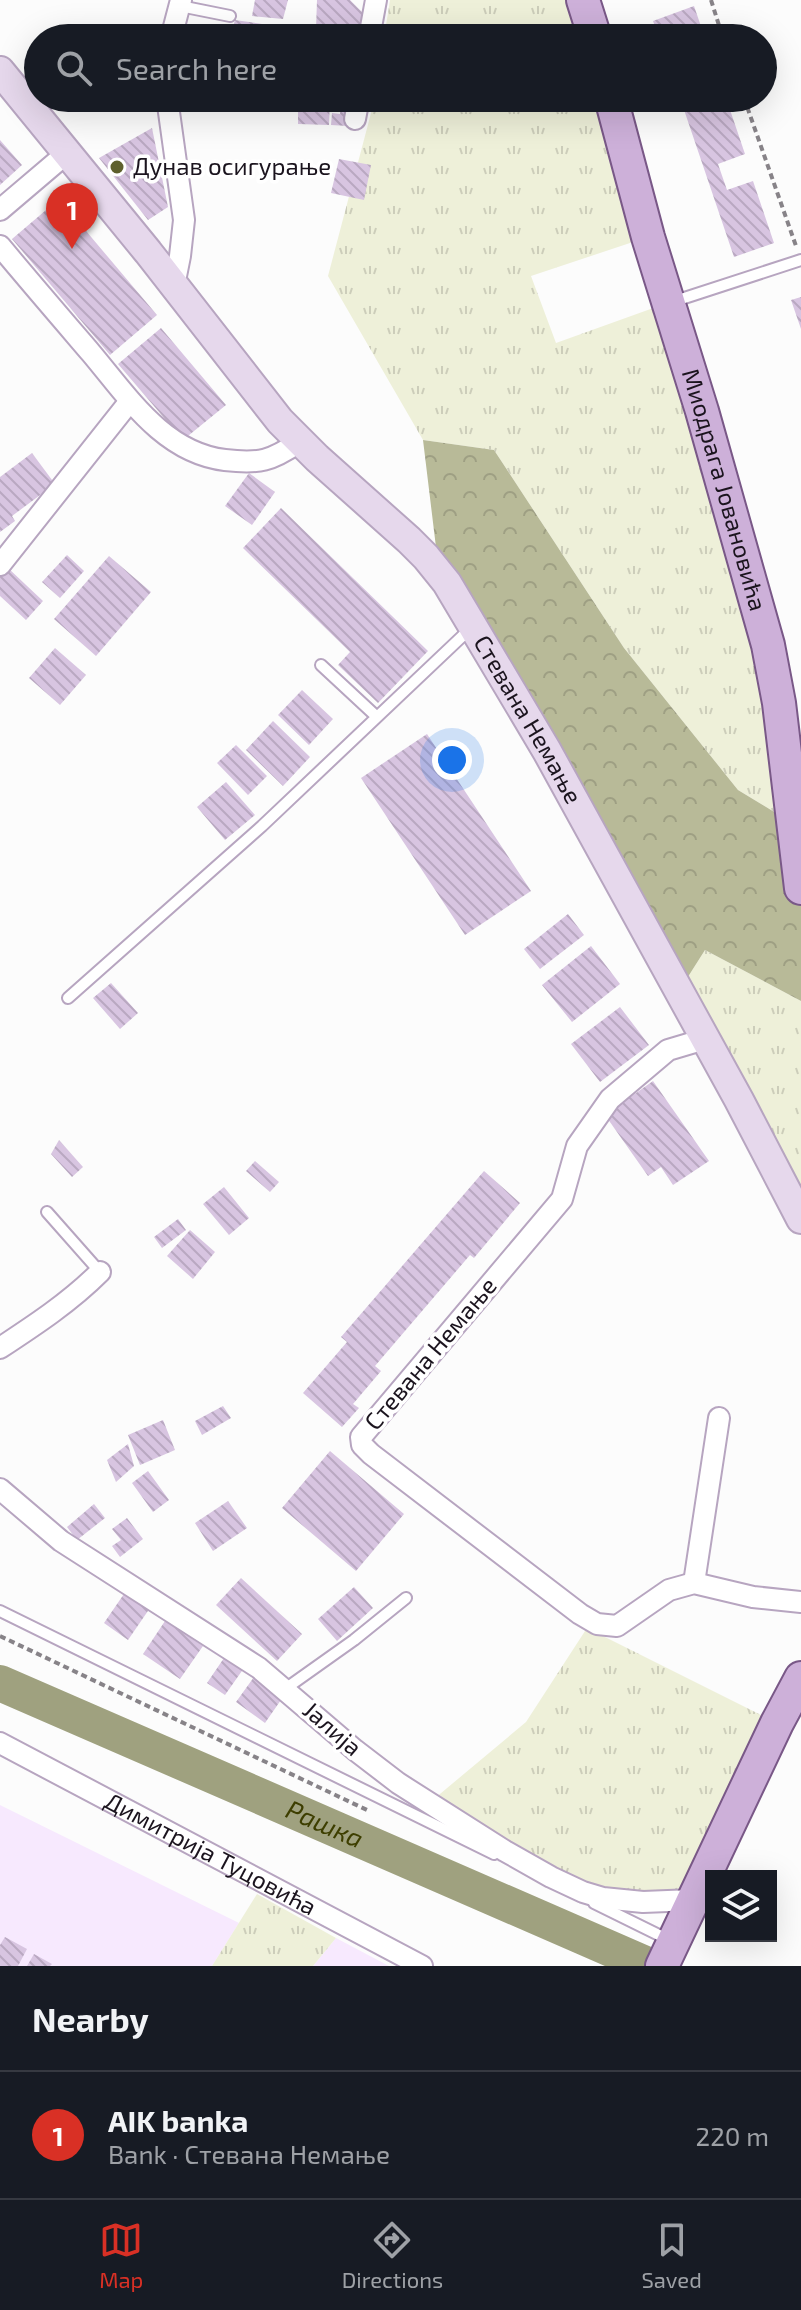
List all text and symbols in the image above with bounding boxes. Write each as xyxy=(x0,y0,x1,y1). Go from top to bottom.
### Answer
search box xyxy=(24,24,777,112)
icon: search xyxy=(52,46,96,90)
text: Search here xyxy=(116,50,277,86)
place label: Дунав осигурање xyxy=(133,151,331,181)
marker: Дунав осигурање xyxy=(108,158,126,176)
pin: 1 xyxy=(46,183,98,249)
street label: Миодрага Јовановића xyxy=(677,365,774,614)
street label: Стевана Немање xyxy=(468,630,589,808)
your location xyxy=(432,740,472,780)
street label: Стевана Немање xyxy=(358,1271,502,1435)
street label: Јалија xyxy=(298,1695,368,1761)
street label: Димитрија Туцовића xyxy=(101,1785,322,1921)
water label: Рашка xyxy=(282,1793,369,1853)
map controls xyxy=(705,1870,777,1942)
button: layers xyxy=(705,1870,777,1942)
text: Nearby xyxy=(32,1998,149,2039)
text: AIK banka xyxy=(108,2102,248,2138)
text: 1 xyxy=(52,2120,64,2151)
text: 220 m xyxy=(696,2120,769,2151)
text: Bank · Стевана Немање xyxy=(108,2138,390,2169)
tab: Map xyxy=(99,2218,143,2292)
tab: Directions xyxy=(342,2218,443,2292)
tab: Saved xyxy=(641,2218,702,2292)

